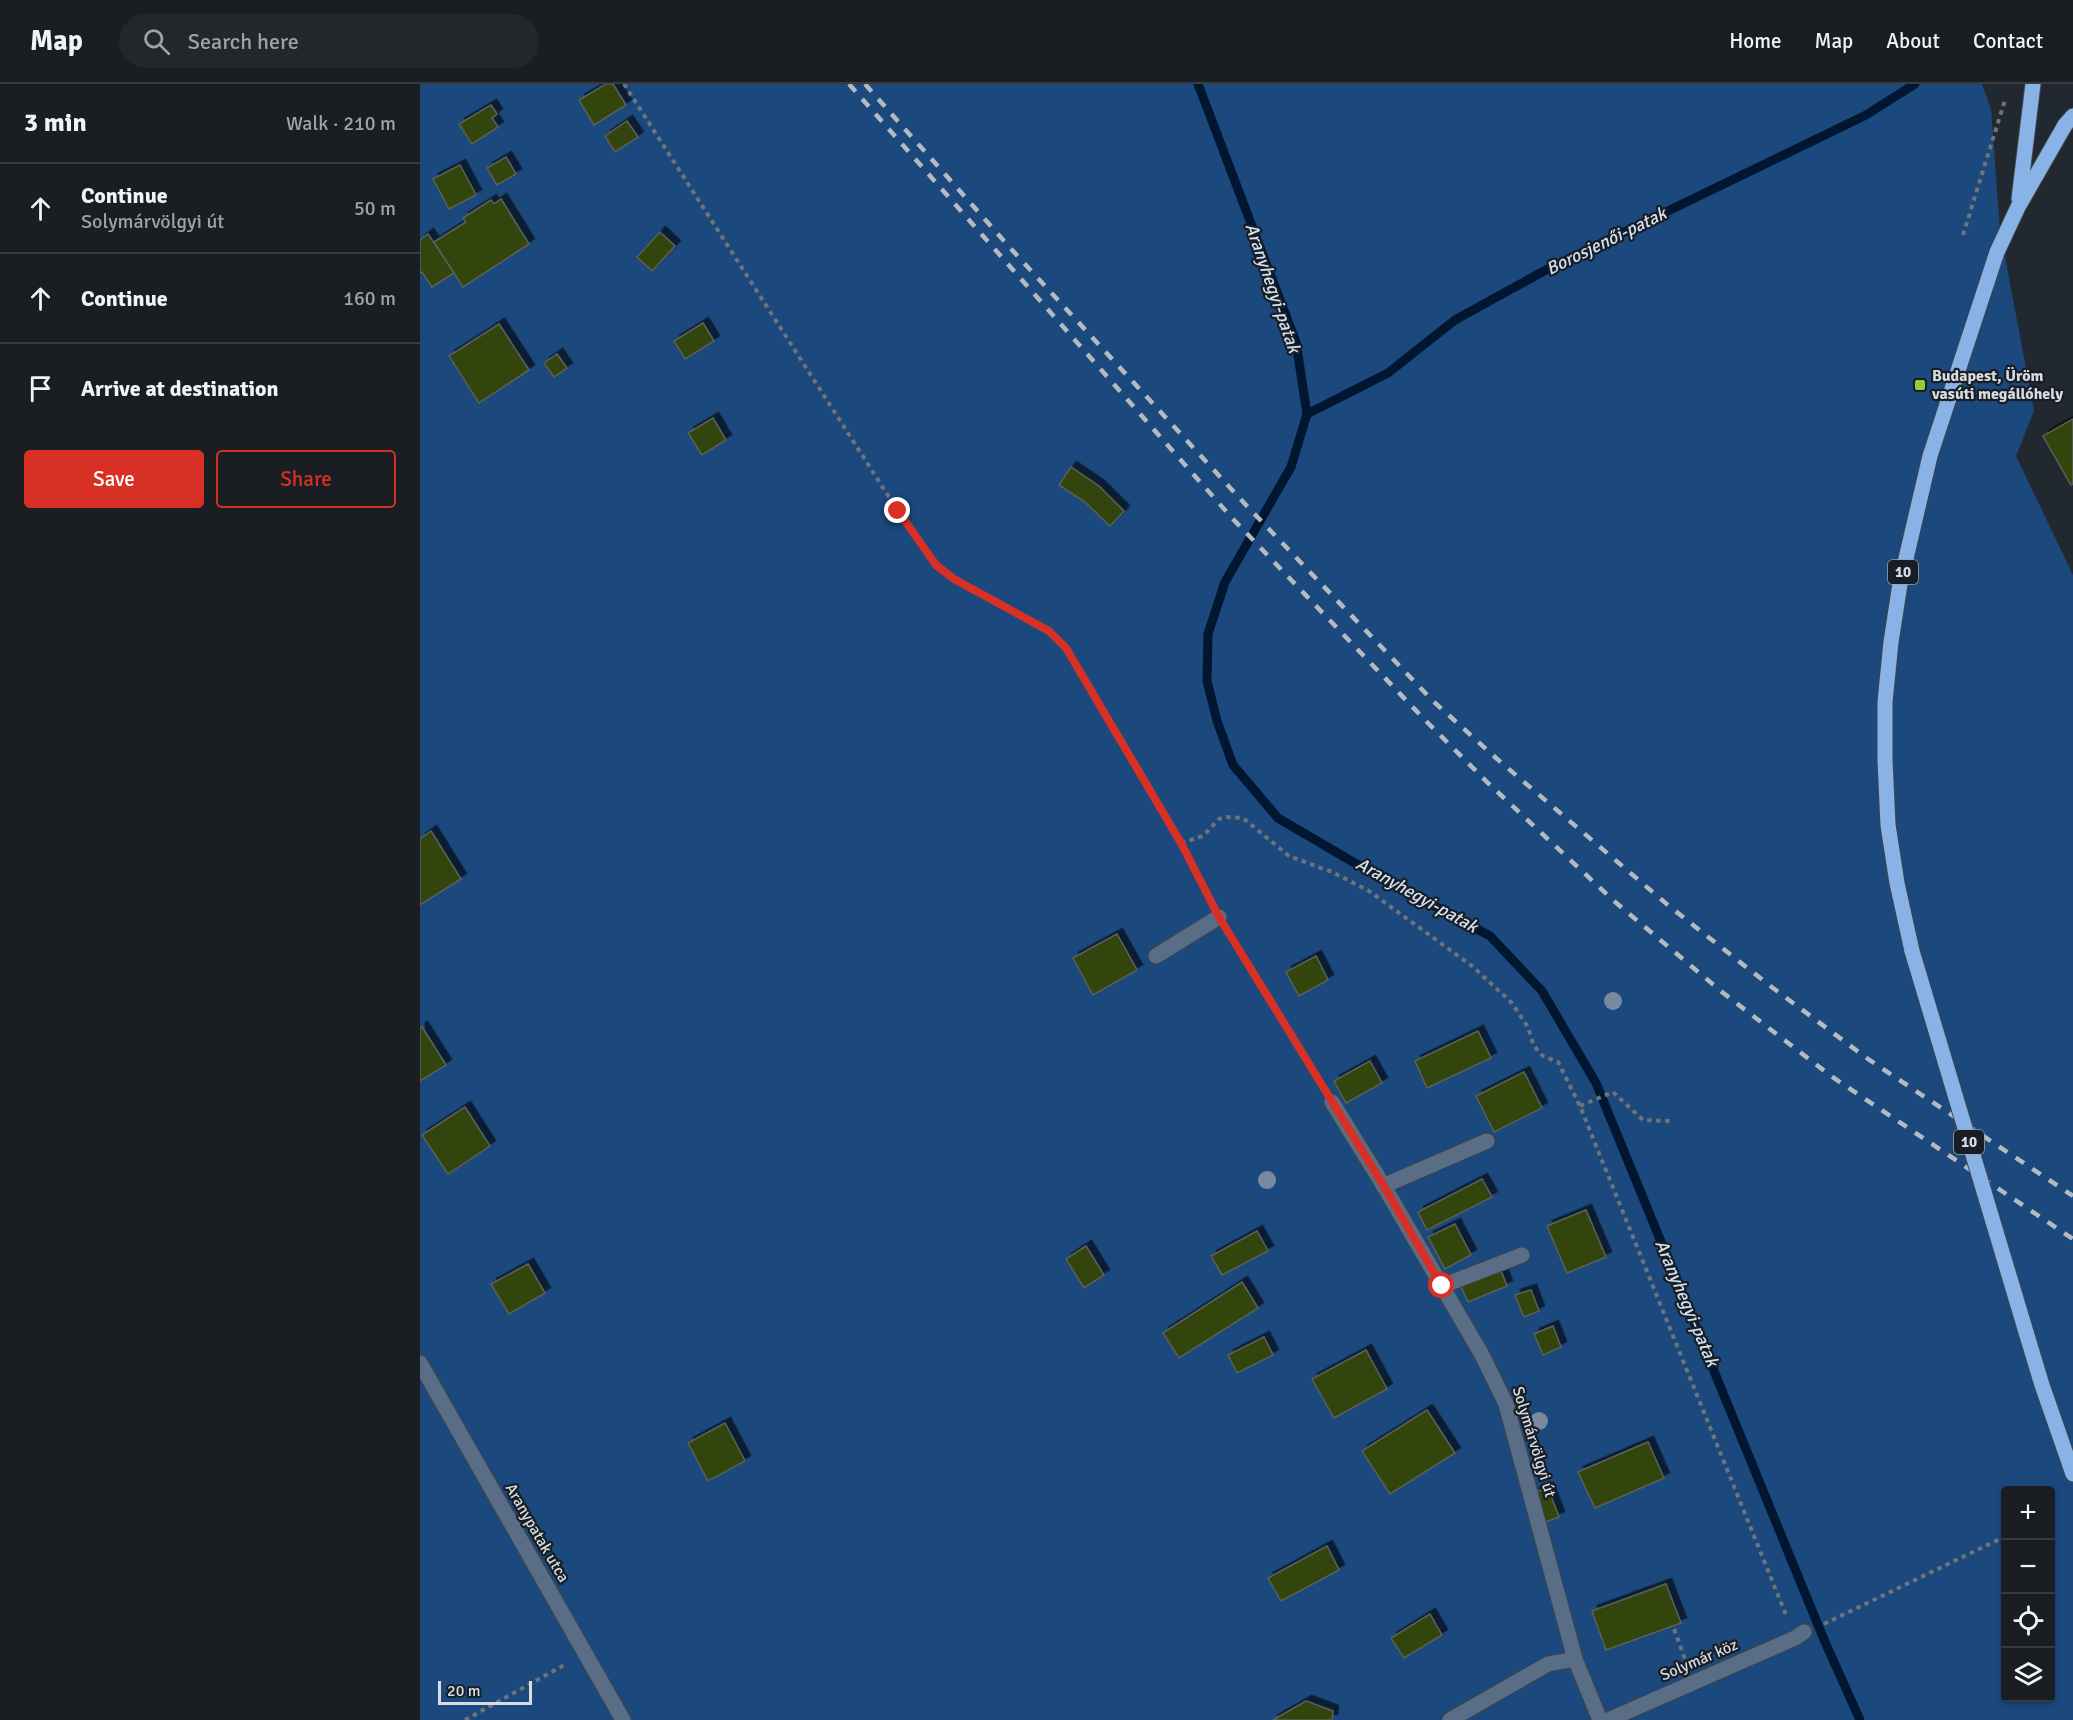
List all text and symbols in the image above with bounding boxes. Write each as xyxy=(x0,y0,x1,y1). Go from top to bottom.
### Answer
search box xyxy=(119,14,539,68)
text: Map xyxy=(30,24,83,58)
icon: search xyxy=(140,25,173,58)
text: Search here xyxy=(188,28,299,55)
text: Home xyxy=(1729,28,1782,54)
text: Map xyxy=(1815,28,1853,54)
text: About xyxy=(1886,28,1940,54)
text: Contact xyxy=(1973,28,2043,54)
text: 3 min xyxy=(24,107,87,139)
text: Walk · 210 m xyxy=(286,111,396,136)
text: Continue xyxy=(81,182,168,209)
icon: ahead xyxy=(24,192,57,225)
text: 50 m xyxy=(354,196,396,221)
water label: Borosjenői-patak xyxy=(1542,202,1672,280)
text: Solymárvölgyi út xyxy=(81,209,224,234)
water label: Aranyhegyi-patak xyxy=(1241,220,1306,358)
icon: ahead xyxy=(24,282,57,315)
text: Continue xyxy=(81,285,168,312)
text: 160 m xyxy=(343,286,396,311)
place label: Budapest, Üröm vasúti megállóhely xyxy=(1931,366,2063,404)
icon: arrive xyxy=(24,372,57,405)
text: Arrive at destination xyxy=(81,375,278,402)
marker: Budapest, Üröm vasúti megállóhely xyxy=(1913,378,1927,392)
button: Save xyxy=(24,450,204,508)
button: Share xyxy=(216,450,396,508)
route end xyxy=(884,497,910,523)
road number: 10 xyxy=(1888,560,1918,584)
water label: Aranyhegyi-patak xyxy=(1352,853,1483,938)
road number: 10 xyxy=(1954,1130,1984,1154)
water label: Aranyhegyi-patak xyxy=(1650,1236,1724,1372)
route start xyxy=(1428,1272,1454,1298)
street label: Solymárvölgyi út xyxy=(1508,1384,1560,1500)
street label: Aranypatak utca xyxy=(501,1480,573,1586)
map controls xyxy=(2001,1486,2055,1702)
button: + xyxy=(2001,1486,2055,1540)
button: − xyxy=(2001,1540,2055,1594)
button: locate xyxy=(2001,1594,2055,1648)
street label: Solymár köz xyxy=(1657,1635,1741,1685)
button: layers xyxy=(2001,1648,2055,1702)
scale bar xyxy=(438,1678,532,1706)
text: 20 m xyxy=(447,1681,481,1701)

